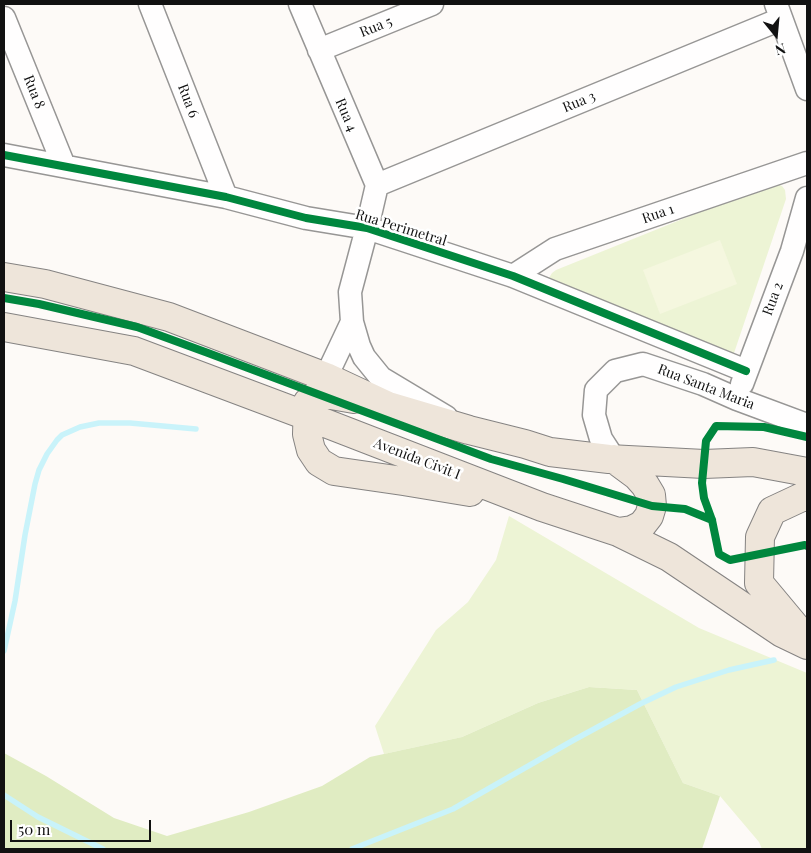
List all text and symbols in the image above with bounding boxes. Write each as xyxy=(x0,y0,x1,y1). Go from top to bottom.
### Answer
north arrow xyxy=(751,10,801,60)
street label: Rua 5 xyxy=(357,13,395,41)
text: N xyxy=(773,39,788,60)
street label: Rua 8 xyxy=(20,73,48,111)
street label: Rua 6 xyxy=(174,82,202,120)
street label: Rua 3 xyxy=(560,88,598,116)
street label: Rua 4 xyxy=(332,96,360,134)
street label: Rua 1 xyxy=(640,201,676,227)
street label: Rua Perimetral xyxy=(353,206,449,250)
street label: Rua 2 xyxy=(759,280,787,318)
street label: Rua Santa Maria xyxy=(655,361,757,413)
street label: Avenida Civit I xyxy=(371,435,463,483)
scale bar xyxy=(12,810,154,842)
text: 50 m xyxy=(18,819,50,839)

